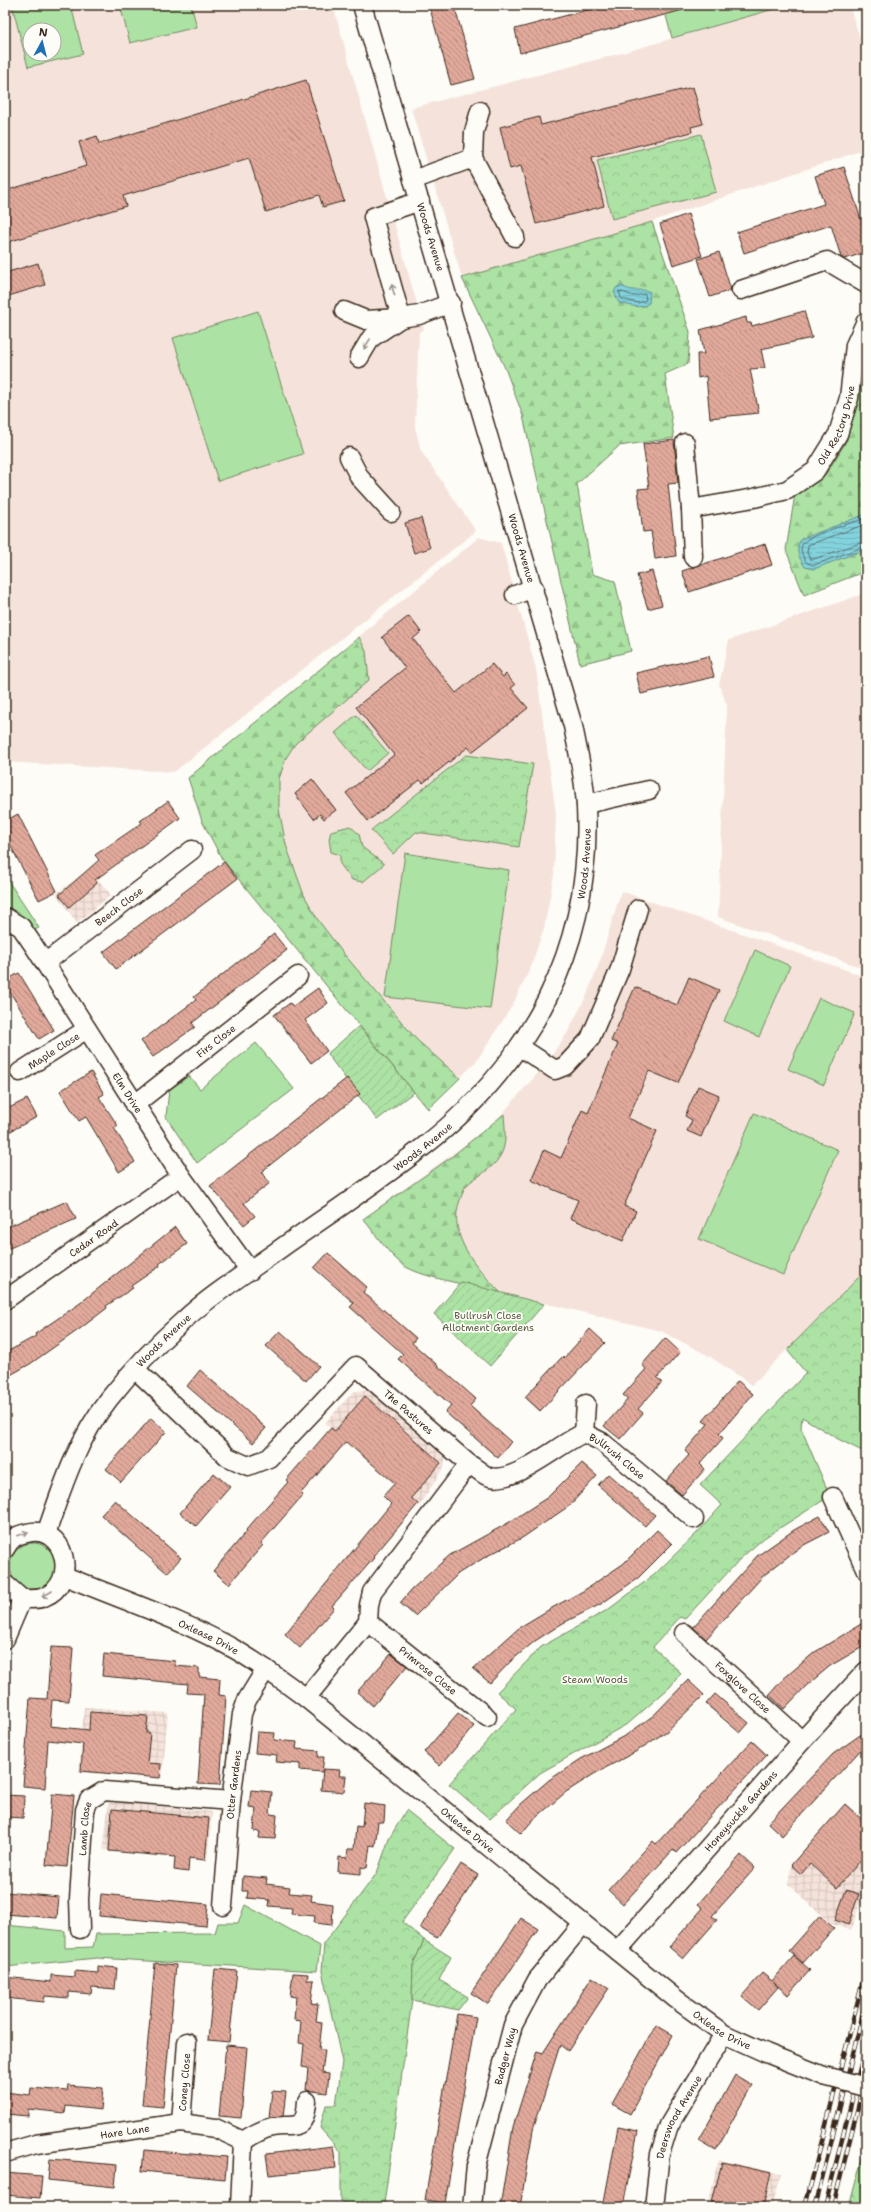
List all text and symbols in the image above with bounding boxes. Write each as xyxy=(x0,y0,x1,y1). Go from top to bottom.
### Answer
north arrow xyxy=(22,22,62,62)
text: N xyxy=(38,25,49,41)
street label: Woods Avenue xyxy=(414,201,447,273)
one-way arrow xyxy=(389,283,397,296)
one-way arrow xyxy=(363,338,371,349)
street label: Old Rectory Drive xyxy=(814,385,857,468)
street label: Woods Avenue xyxy=(505,512,538,584)
street label: Woods Avenue xyxy=(574,828,594,900)
street label: Beech Close xyxy=(92,884,146,929)
street label: Firs Close xyxy=(194,1021,239,1061)
street label: Maple Close xyxy=(26,1029,82,1072)
street label: Elm Drive xyxy=(110,1070,145,1116)
street label: Woods Avenue xyxy=(391,1119,455,1174)
street label: Cedar Road xyxy=(66,1216,121,1260)
park label: Bullrush Close Allotment Gardens xyxy=(442,1309,534,1334)
street label: Woods Avenue xyxy=(134,1311,194,1370)
street label: The Pastures xyxy=(381,1387,436,1437)
street label: Bullrush Close xyxy=(587,1431,648,1482)
one-way arrow xyxy=(16,1530,29,1537)
one-way arrow xyxy=(41,1591,53,1598)
street label: Oxlease Drive xyxy=(176,1617,241,1657)
street label: Primrose Close xyxy=(396,1643,460,1698)
street label: Foxglove Close xyxy=(712,1659,773,1716)
park label: Steam Woods xyxy=(562,1673,628,1686)
street label: Otter Gardens xyxy=(224,1749,244,1820)
street label: Honeysuckle Gardens xyxy=(702,1768,780,1854)
street label: Lamb Close xyxy=(76,1799,95,1856)
street label: Oxlease Drive xyxy=(438,1804,497,1856)
street label: Oxlease Drive xyxy=(690,2008,753,2053)
street label: Badger Way xyxy=(492,2026,519,2086)
street label: Coney Close xyxy=(176,2052,193,2112)
street label: Deerswood Avenue xyxy=(654,2072,705,2159)
street label: Hare Lane xyxy=(99,2122,151,2142)

